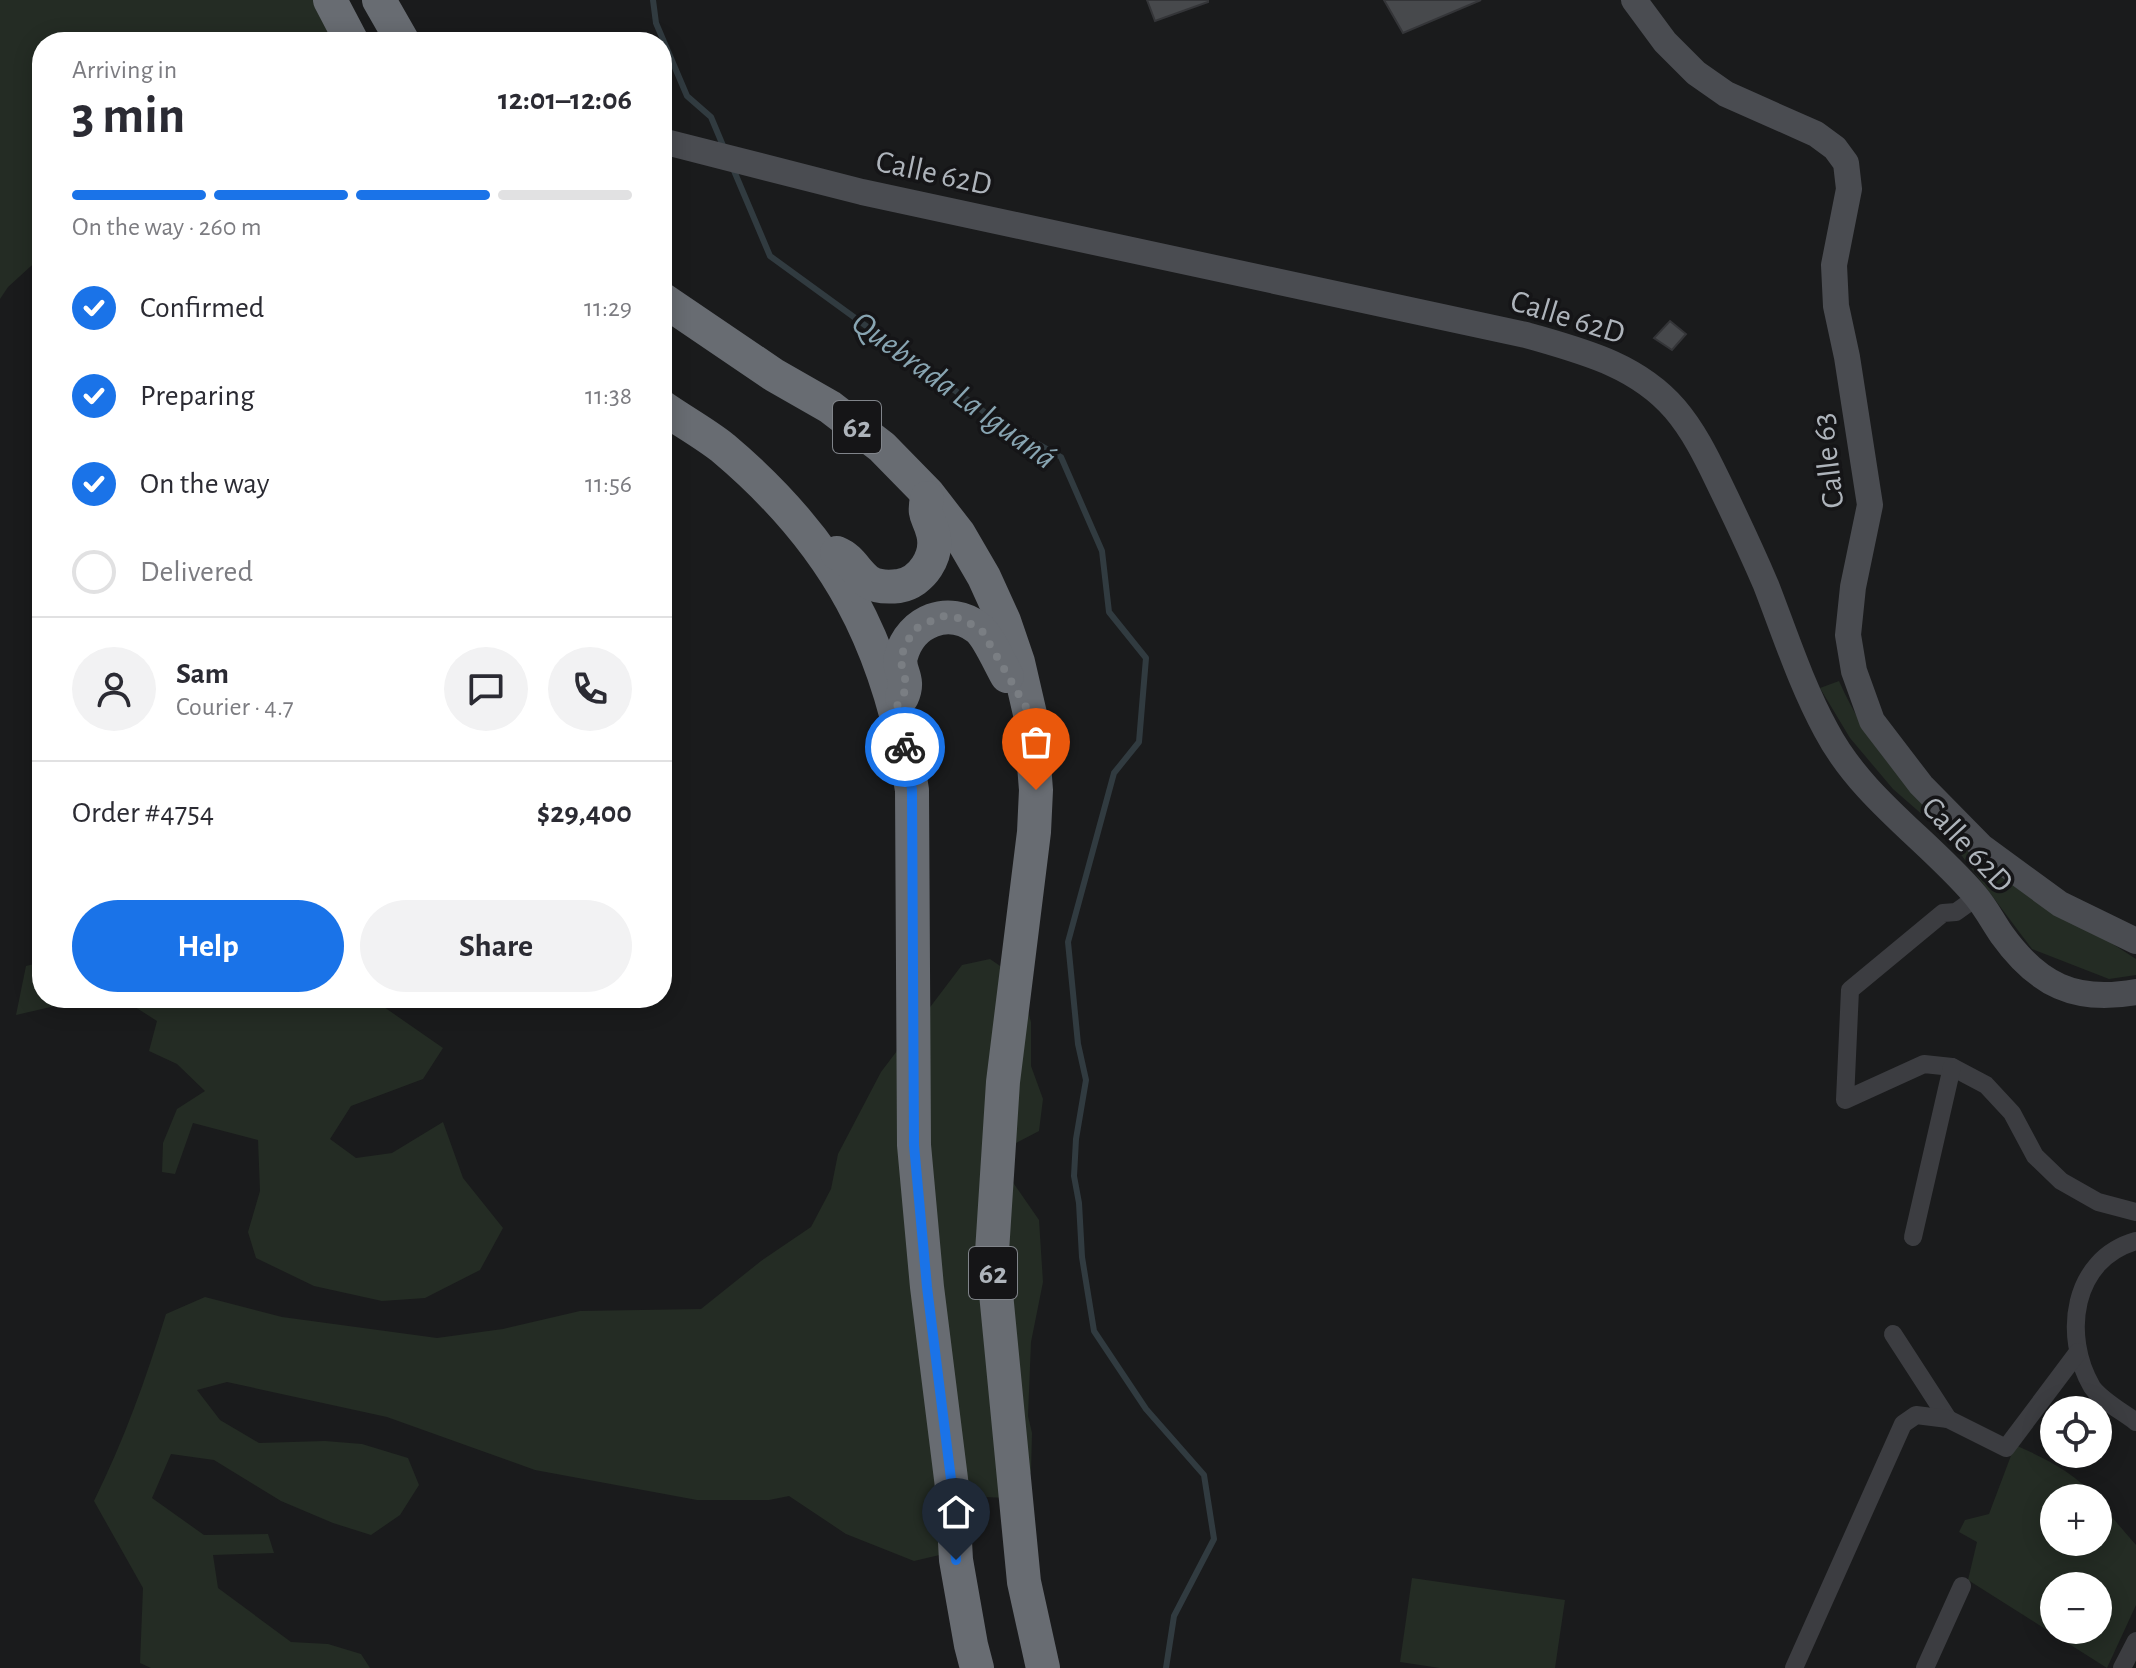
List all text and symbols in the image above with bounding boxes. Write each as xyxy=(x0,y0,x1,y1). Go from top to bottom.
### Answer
text: Arriving in xyxy=(72,57,177,83)
text: 12:01–12:06 xyxy=(498,85,632,115)
text: 3 min xyxy=(72,90,185,142)
street label: Calle 62D xyxy=(873,145,995,201)
text: On the way · 260 m xyxy=(72,214,262,240)
street label: Calle 62D xyxy=(1507,284,1629,349)
icon: check xyxy=(72,286,116,330)
text: Confirmed xyxy=(140,293,264,323)
text: 11:29 xyxy=(584,295,632,321)
water label: Quebrada La Iguaná xyxy=(845,305,1062,476)
icon: check xyxy=(72,374,116,418)
text: Preparing xyxy=(140,381,255,411)
text: 11:38 xyxy=(585,383,632,409)
road number: 62 xyxy=(833,401,881,453)
street label: Calle 63 xyxy=(1806,412,1850,510)
icon: check xyxy=(72,462,116,506)
text: On the way xyxy=(140,469,269,499)
text: 11:56 xyxy=(585,471,632,497)
text: Delivered xyxy=(140,557,253,587)
button: person xyxy=(72,647,156,731)
button: chat xyxy=(444,647,528,731)
button: phone xyxy=(548,647,632,731)
text: Sam xyxy=(176,659,229,689)
text: Courier · 4.7 xyxy=(176,694,294,720)
courier xyxy=(865,707,945,787)
pin xyxy=(1002,708,1070,790)
icon: bag xyxy=(1014,720,1058,764)
icon: bike xyxy=(883,725,927,769)
street label: Calle 62D xyxy=(1915,791,2019,899)
text: Order #4754 xyxy=(72,798,214,828)
text: $29,400 xyxy=(537,798,632,828)
button: Help xyxy=(72,900,344,992)
button: Share xyxy=(360,900,632,992)
road number: 62 xyxy=(969,1247,1017,1299)
map controls xyxy=(2040,1396,2112,1644)
button: locate xyxy=(2040,1396,2112,1468)
pin xyxy=(922,1478,990,1560)
button: + xyxy=(2040,1484,2112,1556)
icon: home xyxy=(934,1490,978,1534)
button: − xyxy=(2040,1572,2112,1644)

